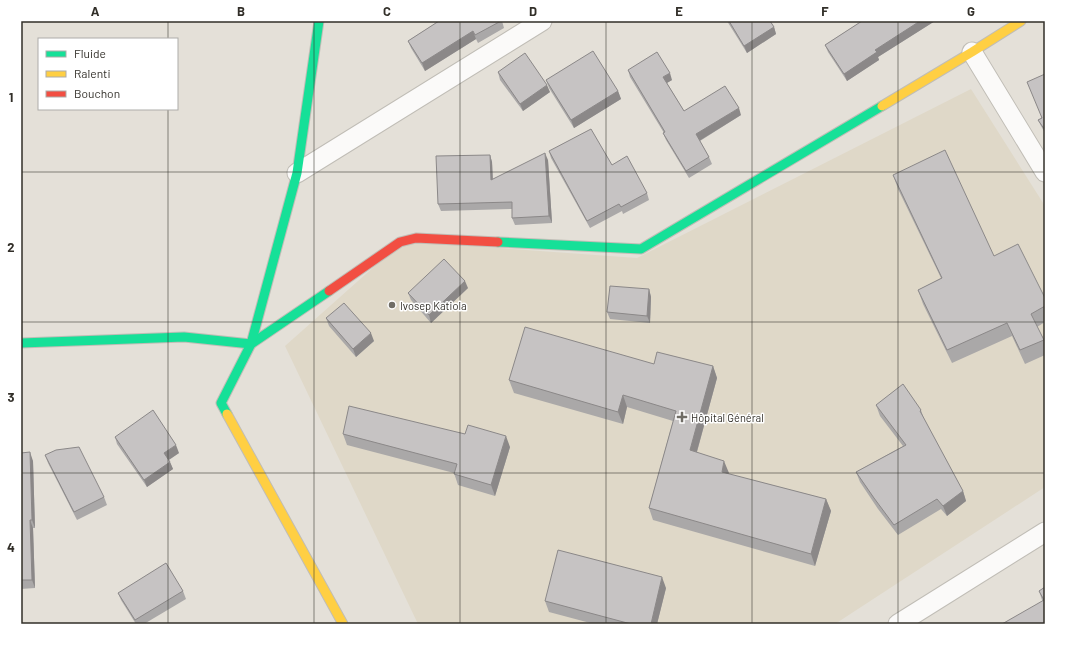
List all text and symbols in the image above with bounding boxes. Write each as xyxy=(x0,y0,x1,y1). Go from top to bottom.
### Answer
text: A xyxy=(91,3,100,19)
text: B xyxy=(237,3,245,19)
text: C xyxy=(383,3,391,19)
text: D xyxy=(529,3,537,19)
text: E xyxy=(675,3,683,19)
text: F xyxy=(821,3,829,19)
text: G xyxy=(967,3,975,19)
legend xyxy=(38,38,178,110)
text: Fluide xyxy=(74,46,106,60)
text: Ralenti xyxy=(74,66,111,80)
text: Bouchon xyxy=(74,86,120,100)
text: 1 xyxy=(9,89,13,105)
text: 2 xyxy=(7,239,15,255)
place label: Ivosep Katiola xyxy=(400,299,467,312)
marker: Ivosep Katiola xyxy=(387,300,397,310)
text: 3 xyxy=(7,389,15,405)
marker: Hôpital Général xyxy=(676,411,688,423)
place label: Hôpital Général xyxy=(691,411,764,424)
text: 4 xyxy=(7,539,15,555)

